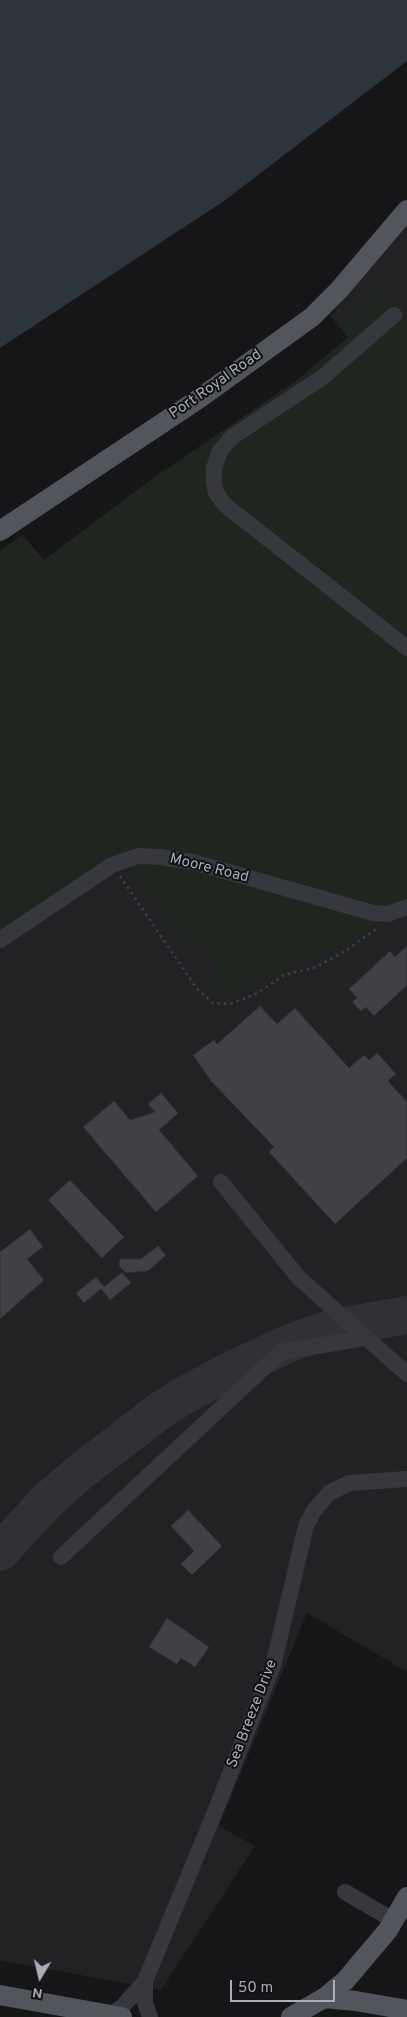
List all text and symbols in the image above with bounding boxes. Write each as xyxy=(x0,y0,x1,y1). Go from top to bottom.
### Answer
street label: Port Royal Road xyxy=(166,346,266,424)
street label: Moore Road xyxy=(168,850,250,888)
street label: Sea Breeze Drive xyxy=(224,1657,282,1771)
north arrow xyxy=(15,1952,65,2002)
scale bar xyxy=(232,1970,337,2002)
text: 50 m xyxy=(238,1979,273,1998)
text: N xyxy=(31,1983,44,2001)

